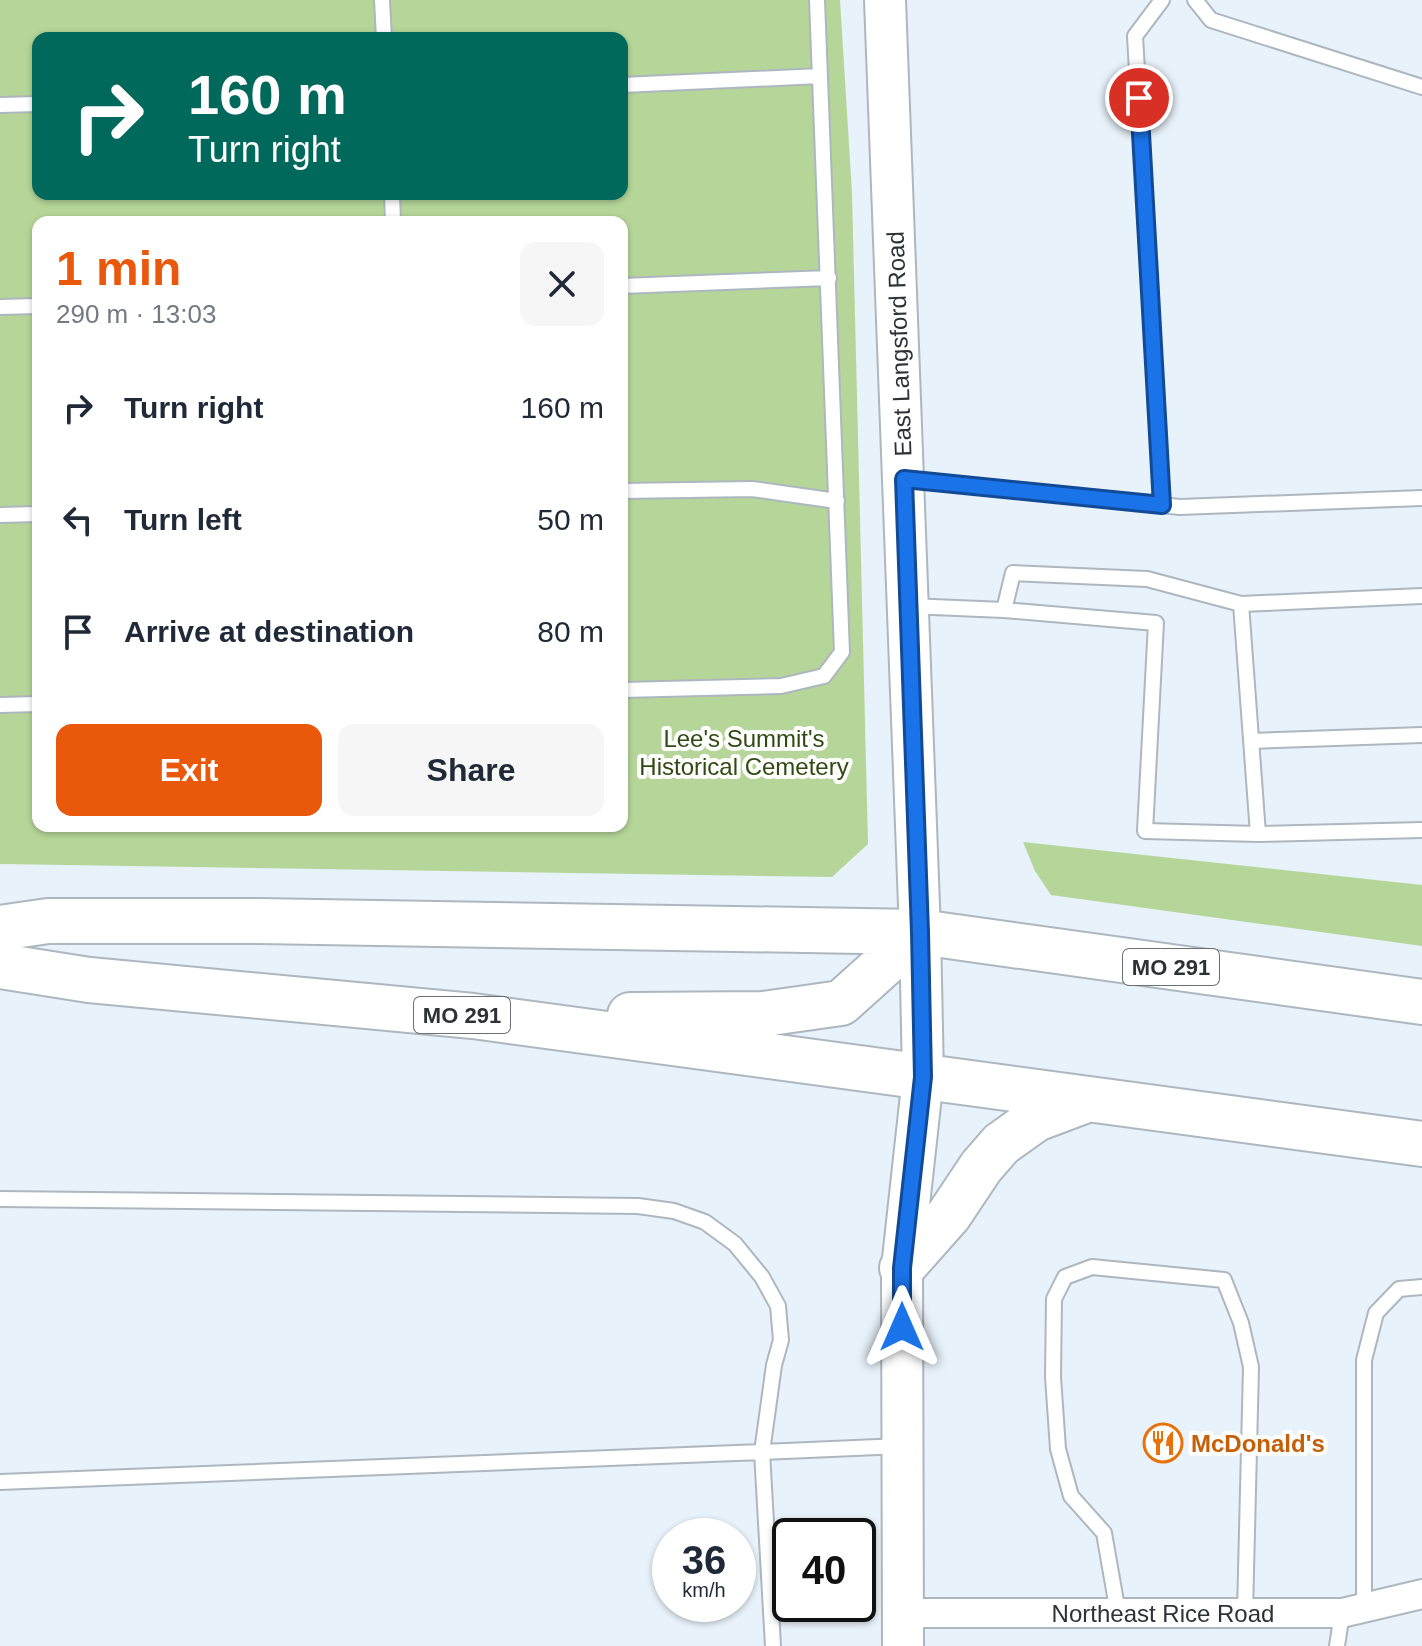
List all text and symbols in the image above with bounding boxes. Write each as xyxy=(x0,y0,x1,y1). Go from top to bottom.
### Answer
text: 160 m xyxy=(188,63,347,126)
icon: right xyxy=(56,64,160,168)
pin xyxy=(1105,64,1173,132)
icon: arrive xyxy=(1117,76,1161,120)
text: Turn right xyxy=(188,129,341,170)
street label: East Langsford Road xyxy=(882,231,916,457)
text: 1 min xyxy=(56,242,181,295)
button: close xyxy=(520,242,604,326)
text: 290 m · 13:03 xyxy=(56,299,216,329)
icon: right xyxy=(56,386,100,430)
text: Turn right xyxy=(124,391,263,424)
text: 160 m xyxy=(521,391,604,424)
icon: left xyxy=(56,498,100,542)
text: Turn left xyxy=(124,503,242,536)
text: 50 m xyxy=(537,503,604,536)
icon: arrive xyxy=(56,610,100,654)
text: Arrive at destination xyxy=(124,615,414,648)
text: 80 m xyxy=(537,615,604,648)
button: Exit xyxy=(56,724,322,816)
button: Share xyxy=(338,724,604,816)
park label: Lee's Summit's Historical Cemetery xyxy=(639,725,849,780)
road number: MO 291 xyxy=(1123,949,1219,985)
road number: MO 291 xyxy=(414,997,510,1033)
position arrow xyxy=(860,1285,944,1369)
restaurant icon: McDonald's xyxy=(1142,1422,1184,1464)
place label: McDonald's xyxy=(1191,1430,1325,1457)
speed limit sign: 40 xyxy=(772,1518,876,1622)
text: 36 xyxy=(682,1538,726,1582)
text: km/h xyxy=(682,1579,726,1601)
street label: Northeast Rice Road xyxy=(1052,1600,1274,1627)

